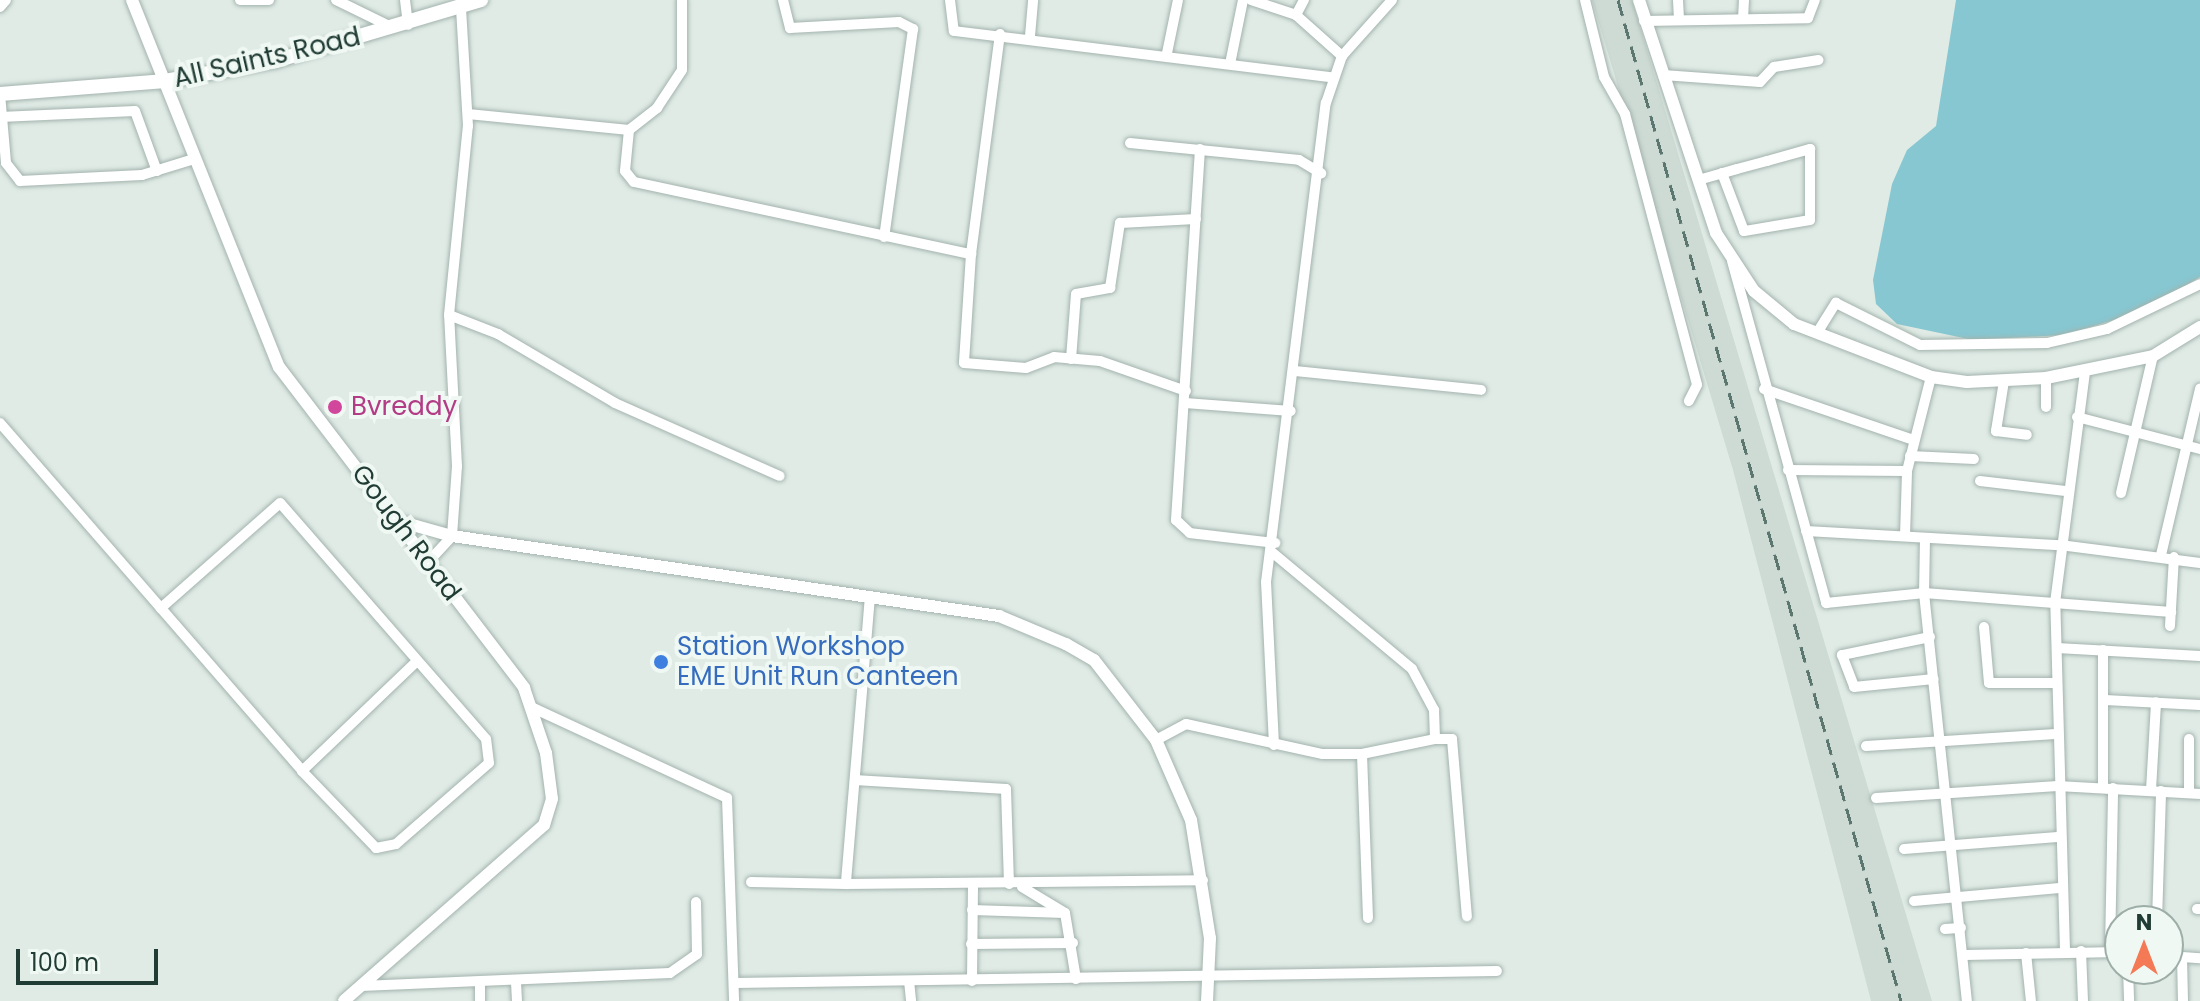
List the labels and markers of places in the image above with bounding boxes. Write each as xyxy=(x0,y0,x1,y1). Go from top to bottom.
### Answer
place label: Bvreddy xyxy=(351,391,457,423)
marker: Bvreddy xyxy=(326,398,344,416)
place label: Station Workshop EME Unit Run Canteen xyxy=(677,631,959,692)
marker: Station Workshop EME Unit Run Canteen xyxy=(652,653,670,671)

